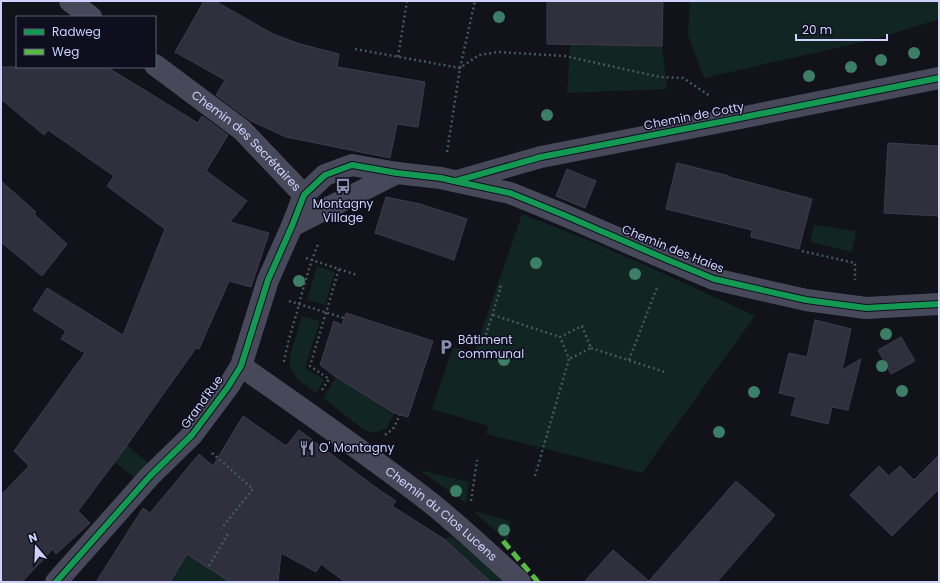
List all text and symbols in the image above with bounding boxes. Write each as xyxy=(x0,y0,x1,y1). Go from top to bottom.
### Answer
legend xyxy=(16,16,156,68)
scale bar xyxy=(796,16,887,42)
text: 20 m xyxy=(802,21,832,38)
text: Radweg xyxy=(52,23,101,40)
text: Weg xyxy=(52,43,79,60)
street label: Chemin des Secrétaires xyxy=(188,86,305,195)
street label: Chemin de Cotty xyxy=(642,97,746,134)
bus stop icon: Montagny Village xyxy=(334,177,352,195)
place label: Montagny Village xyxy=(313,195,374,226)
street label: Chemin des Haies xyxy=(620,220,727,277)
place label: Bâtiment communal xyxy=(458,331,524,362)
parking icon: Bâtiment communal xyxy=(437,338,455,356)
street label: Grand'Rue xyxy=(176,372,227,432)
restaurant icon: O' Montagny xyxy=(298,439,316,457)
place label: O' Montagny xyxy=(319,439,395,456)
street label: Chemin du Clos Lucens xyxy=(382,462,501,565)
north arrow xyxy=(16,527,56,567)
text: N xyxy=(26,529,39,546)

